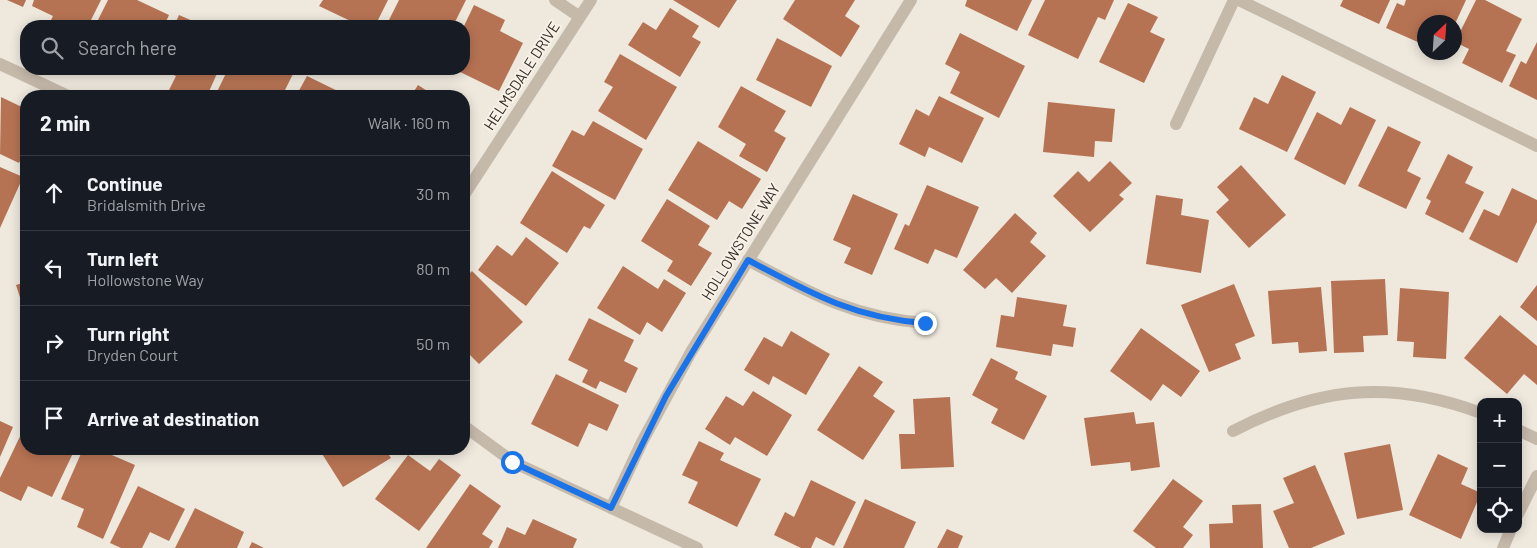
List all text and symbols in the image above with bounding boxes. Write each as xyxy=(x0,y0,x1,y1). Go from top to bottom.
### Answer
north arrow xyxy=(1417,15,1462,60)
street label: HELMSDALE DRIVE xyxy=(479,18,563,133)
search box xyxy=(20,20,470,75)
icon: search xyxy=(38,34,66,62)
text: Search here xyxy=(78,36,177,59)
text: 2 min xyxy=(40,110,90,135)
text: Walk · 160 m xyxy=(368,113,450,132)
text: Continue xyxy=(87,172,163,195)
icon: ahead xyxy=(40,179,68,207)
street label: HOLLOWSTONE WAY xyxy=(697,180,783,303)
text: 30 m xyxy=(416,184,450,203)
text: Bridalsmith Drive xyxy=(87,195,206,214)
text: Turn left xyxy=(87,247,158,270)
icon: left xyxy=(40,254,68,282)
text: 80 m xyxy=(416,259,450,278)
text: Hollowstone Way xyxy=(87,270,204,289)
route end xyxy=(914,312,937,335)
text: Turn right xyxy=(87,322,169,345)
icon: right xyxy=(40,329,68,357)
text: 50 m xyxy=(416,334,450,353)
text: Dryden Court xyxy=(87,345,178,364)
map controls xyxy=(1477,398,1522,533)
button: + xyxy=(1477,398,1522,443)
icon: arrive xyxy=(40,404,68,432)
text: Arrive at destination xyxy=(87,407,259,430)
button: − xyxy=(1477,443,1522,488)
route start xyxy=(501,451,524,474)
button: locate xyxy=(1477,488,1522,533)

